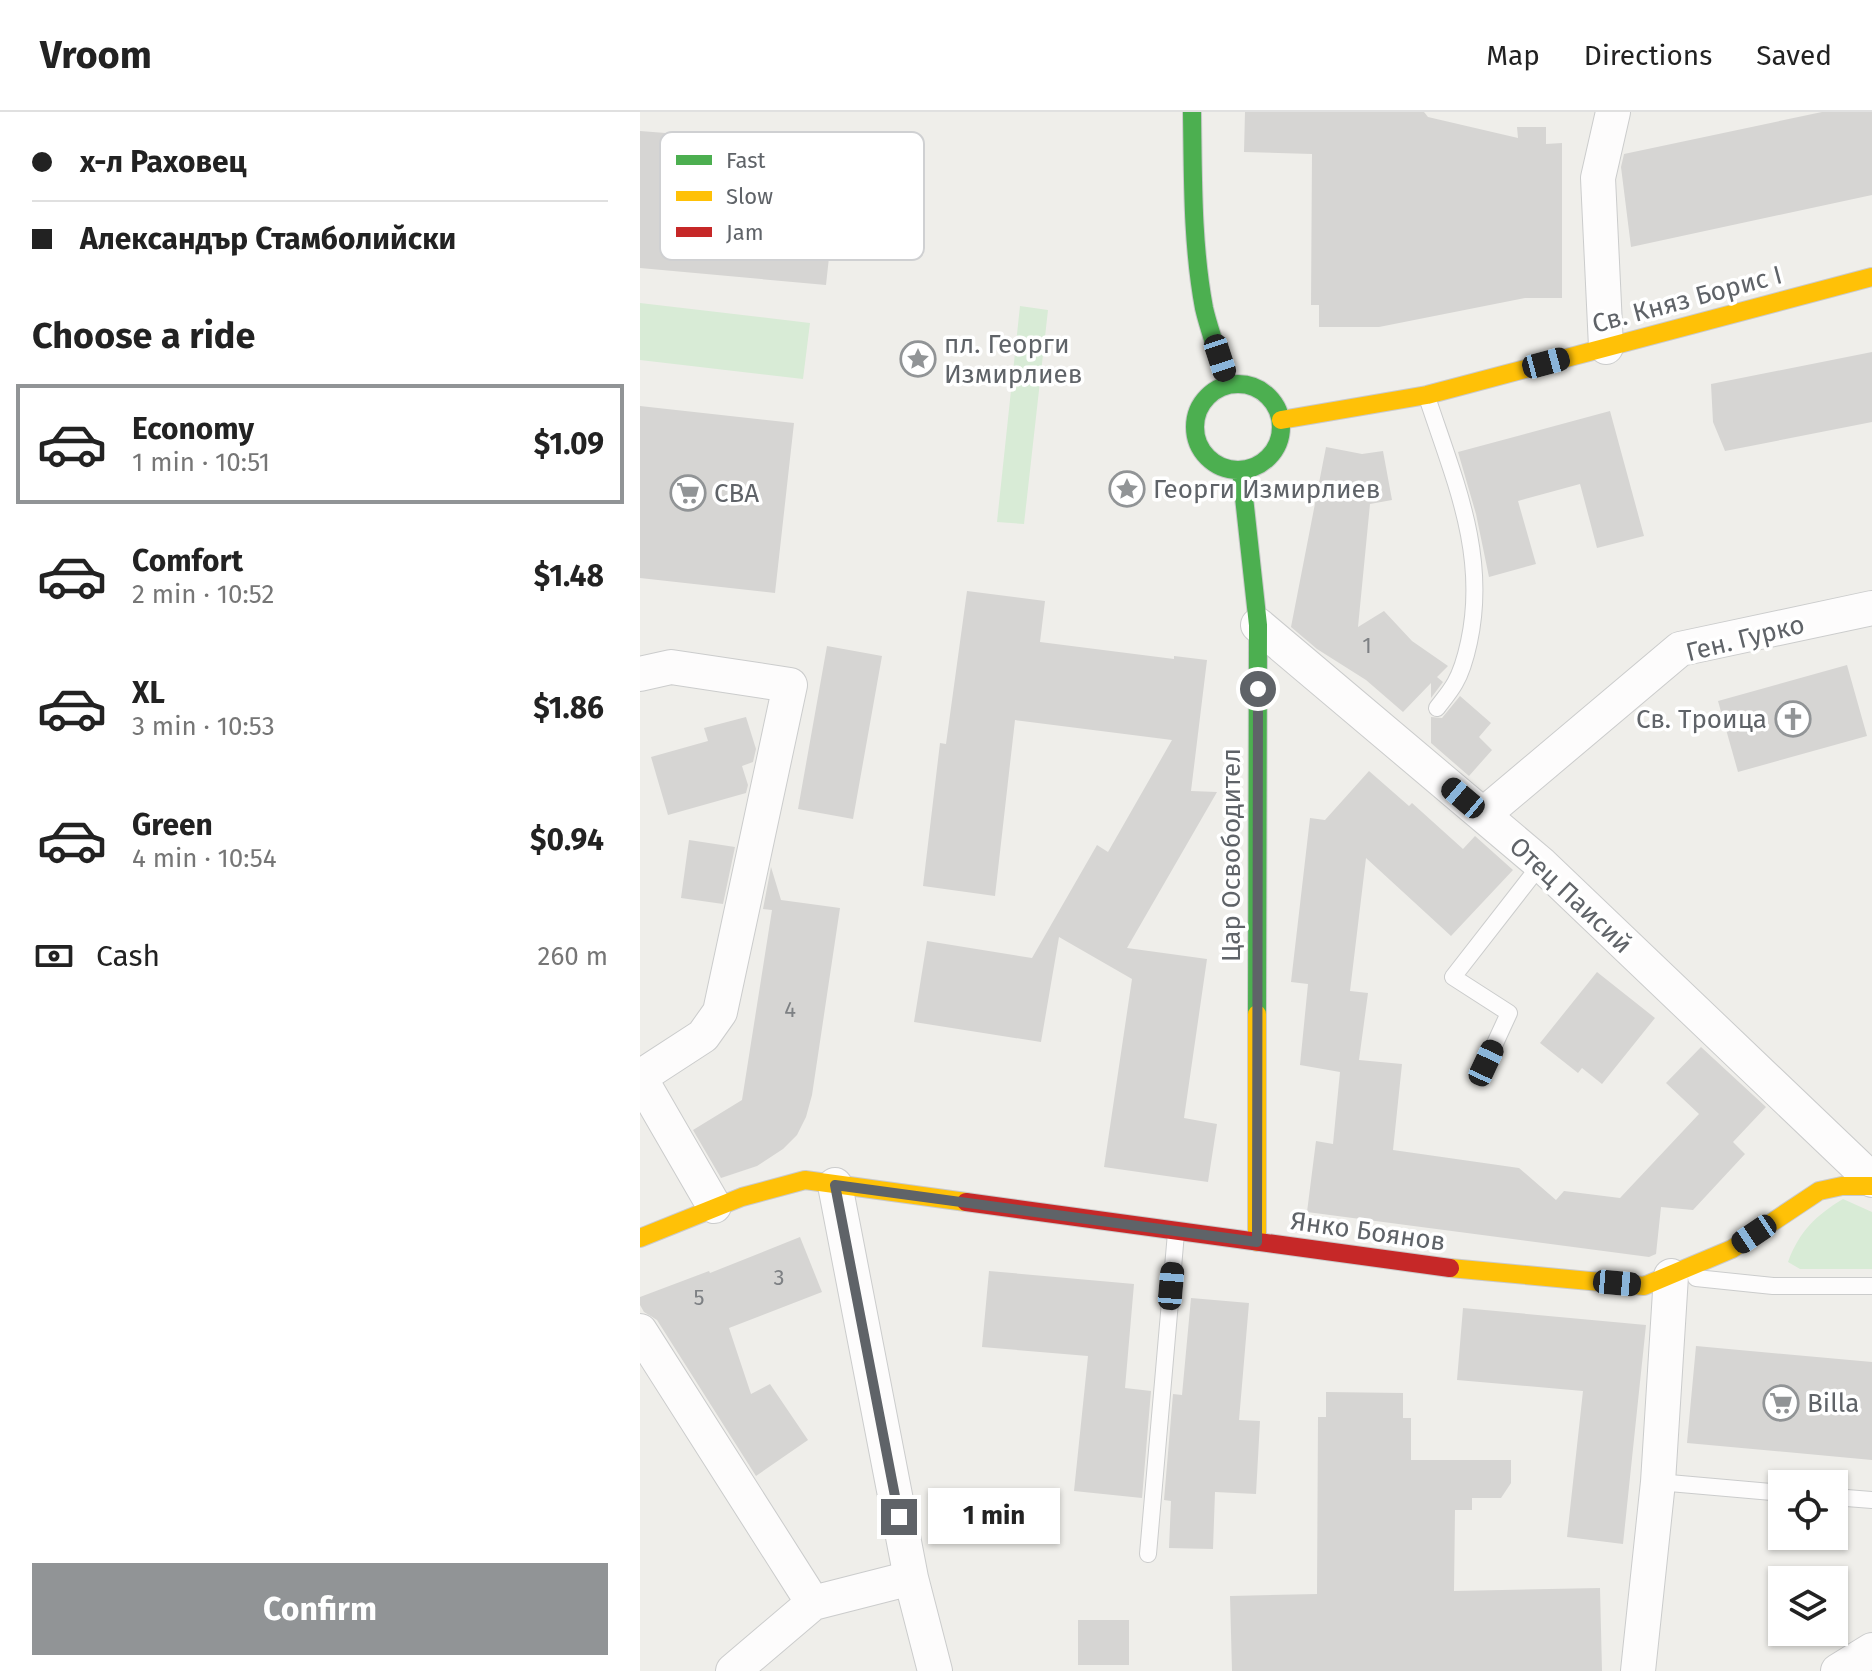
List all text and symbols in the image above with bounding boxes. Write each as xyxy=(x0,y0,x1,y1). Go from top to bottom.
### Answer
text: Vroom xyxy=(40,32,152,78)
text: Map xyxy=(1486,39,1540,72)
text: Directions xyxy=(1584,39,1712,72)
text: Saved xyxy=(1756,39,1832,72)
legend xyxy=(660,132,924,260)
text: х-л Раховец xyxy=(80,144,246,180)
text: Fast xyxy=(726,147,766,174)
text: Slow xyxy=(726,183,773,210)
text: Jam xyxy=(726,219,764,246)
text: Александър Стамболийски xyxy=(80,221,456,257)
street label: Св. Княз Борис I xyxy=(1589,259,1785,340)
text: Choose a ride xyxy=(32,314,255,358)
place label: пл. Георги Измирлиев xyxy=(944,329,1082,390)
car xyxy=(1201,331,1239,385)
place icon: пл. Георги Измирлиев xyxy=(899,340,937,378)
car xyxy=(1520,345,1572,381)
icon: car xyxy=(36,408,108,480)
text: Economy xyxy=(132,411,254,447)
text: $1.09 xyxy=(534,426,604,462)
text: 1 min · 10:51 xyxy=(132,447,270,478)
place icon: Георги Измирлиев xyxy=(1108,470,1146,508)
supermarket icon: CBA xyxy=(669,474,707,512)
place label: Георги Измирлиев xyxy=(1153,474,1380,505)
place label: CBA xyxy=(714,478,759,509)
icon: car xyxy=(36,540,108,612)
text: Comfort xyxy=(132,543,243,579)
text: $1.48 xyxy=(534,558,604,594)
text: 2 min · 10:52 xyxy=(132,579,274,610)
street label: Ген. Гурко xyxy=(1683,609,1808,668)
house number: 1 xyxy=(1362,632,1372,659)
route start xyxy=(1240,671,1276,707)
icon: car xyxy=(36,672,108,744)
text: XL xyxy=(132,675,165,711)
text: $1.86 xyxy=(533,690,604,726)
church icon: Св. Троица xyxy=(1774,700,1812,738)
place label: Св. Троица xyxy=(1636,704,1767,735)
text: 3 min · 10:53 xyxy=(132,711,275,742)
street label: Цар Освободител xyxy=(1216,748,1247,962)
car xyxy=(1437,773,1489,823)
icon: car xyxy=(36,804,108,876)
text: Green xyxy=(132,807,213,843)
text: $0.94 xyxy=(530,822,604,858)
street label: Отец Паисий xyxy=(1503,831,1638,960)
text: 4 min · 10:54 xyxy=(132,843,277,874)
icon: cash xyxy=(32,934,76,978)
text: Cash xyxy=(96,938,160,974)
text: 260 m xyxy=(538,941,608,972)
house number: 4 xyxy=(784,996,796,1023)
car xyxy=(1465,1036,1507,1090)
street label: Янко Боянов xyxy=(1288,1205,1447,1258)
car xyxy=(1727,1211,1781,1257)
car xyxy=(1157,1261,1185,1311)
house number: 3 xyxy=(774,1264,784,1291)
car xyxy=(1592,1269,1642,1297)
house number: 5 xyxy=(693,1284,705,1311)
supermarket icon: Billa xyxy=(1762,1384,1800,1422)
place label: Billa xyxy=(1807,1388,1859,1419)
map controls xyxy=(1768,1470,1848,1646)
button: locate xyxy=(1768,1470,1848,1550)
callout: 1 min xyxy=(927,1489,1059,1545)
route end xyxy=(881,1499,917,1535)
text: 1 min xyxy=(963,1500,1025,1531)
button: Confirm xyxy=(32,1563,608,1655)
button: layers xyxy=(1768,1566,1848,1646)

